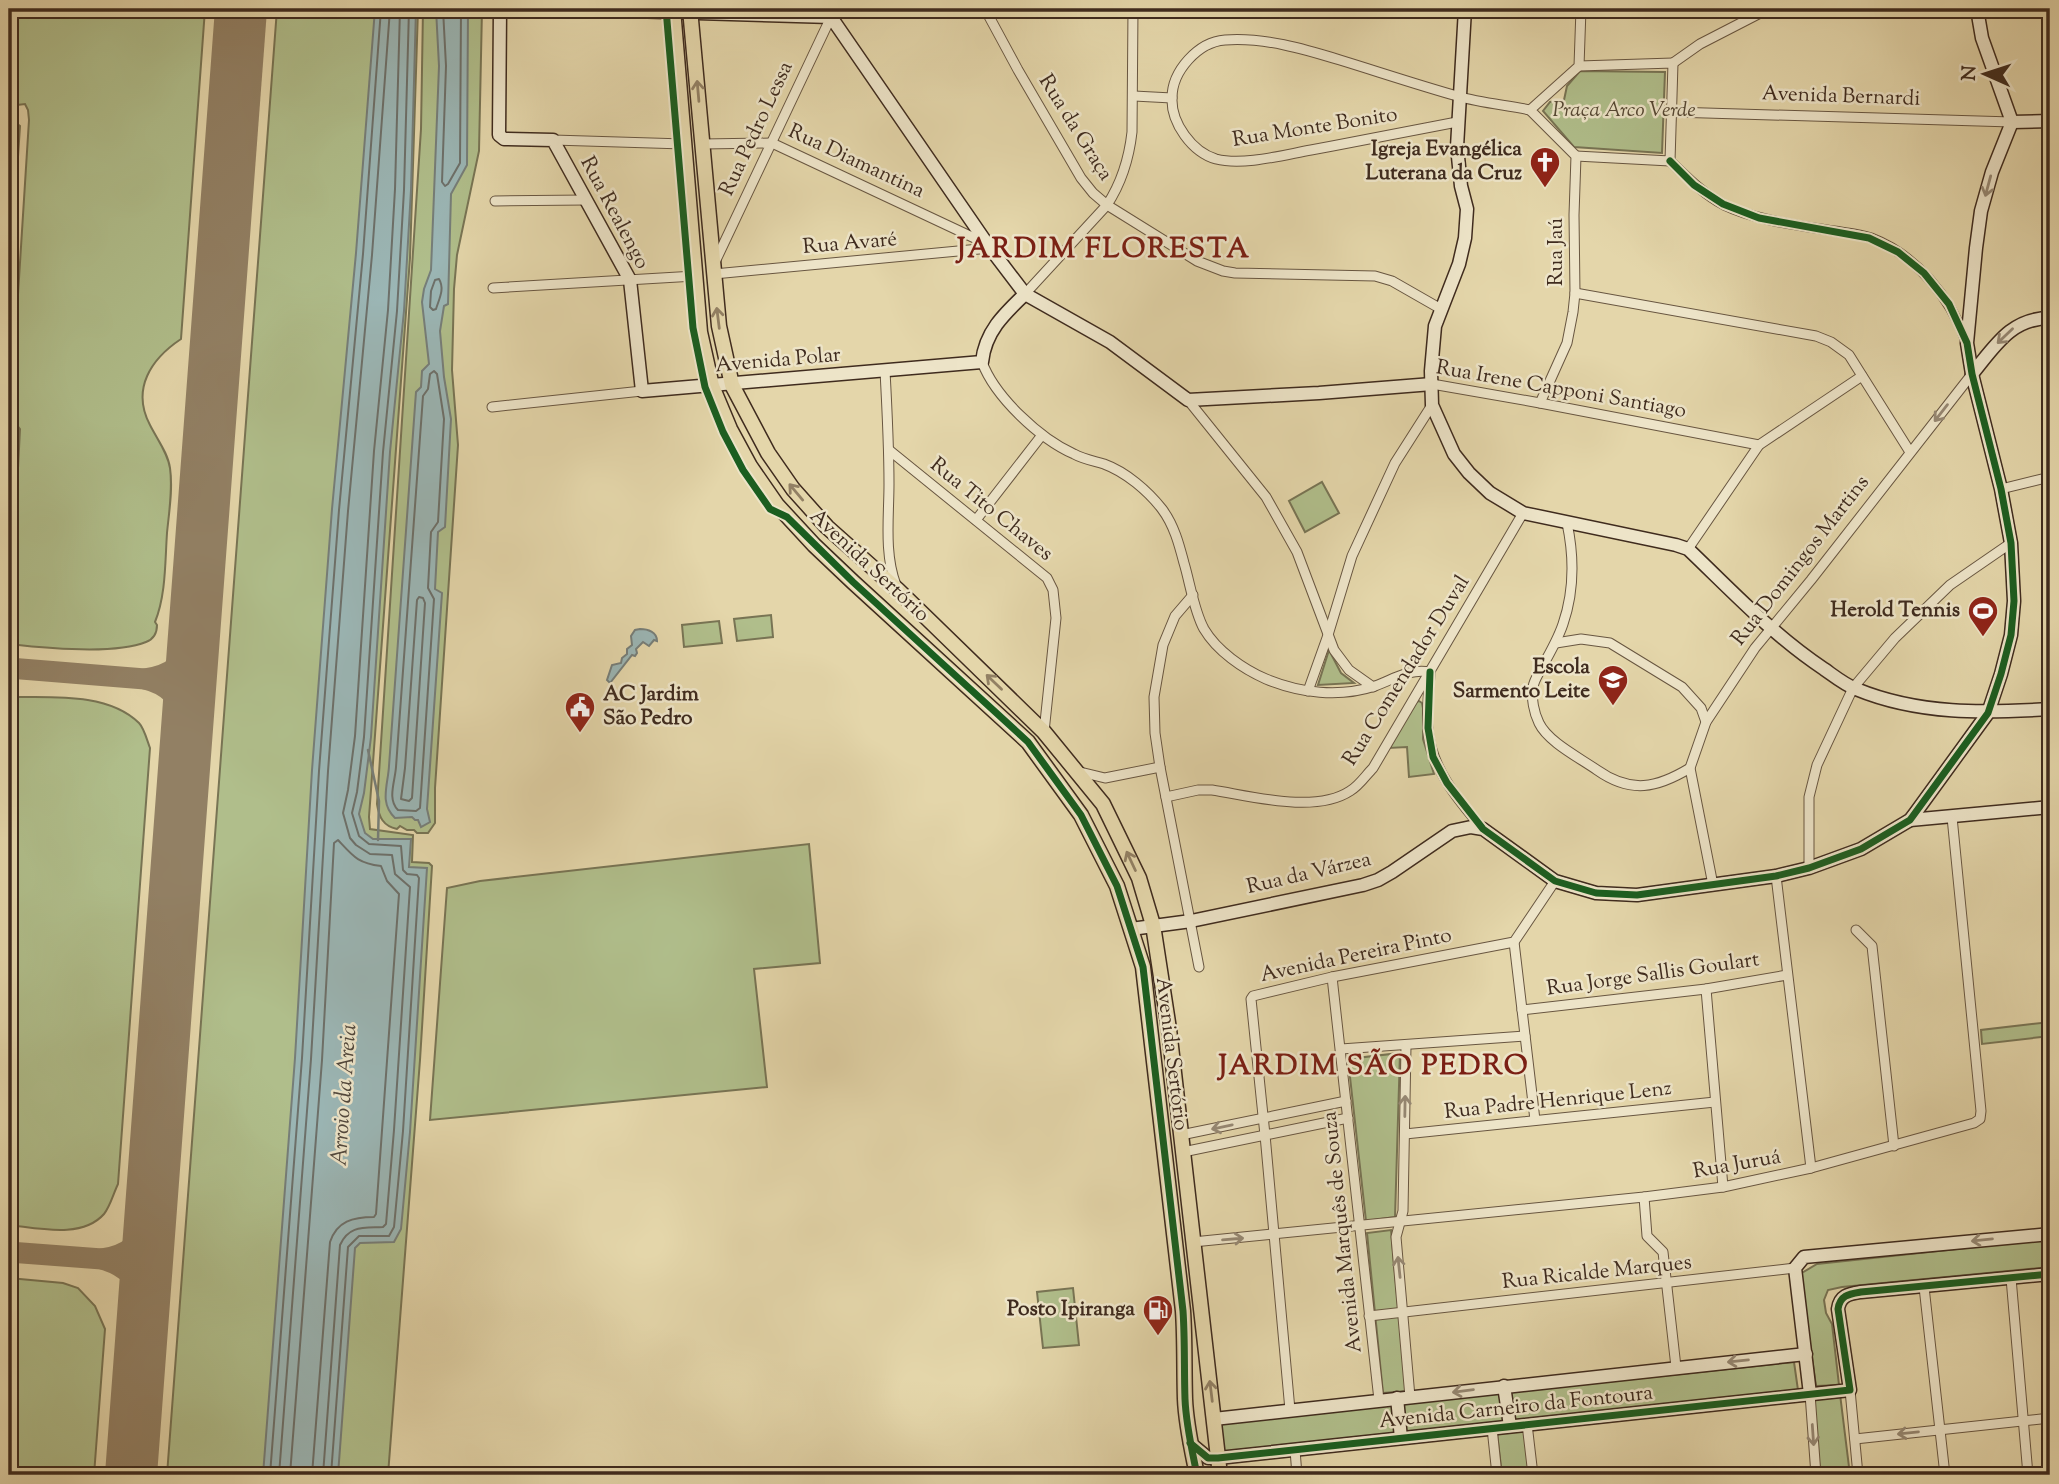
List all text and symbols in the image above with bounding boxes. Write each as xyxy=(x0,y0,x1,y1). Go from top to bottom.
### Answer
north arrow xyxy=(1951,38,2021,108)
street label: Rua Pedro Lessa xyxy=(713,56,801,201)
text: N xyxy=(1957,65,1984,82)
street label: Rua da Graça xyxy=(1030,69,1120,187)
street label: Avenida Bernardi xyxy=(1761,79,1921,115)
one-way arrow xyxy=(691,80,704,103)
park label: Praça Arco Verde xyxy=(1552,96,1696,126)
street label: Rua Monte Bonito xyxy=(1230,100,1400,156)
street label: Rua Diamantina xyxy=(783,117,929,207)
place label: Igreja Evangélica Luterana da Cruz xyxy=(1366,135,1522,189)
church icon: Igreja Evangélica Luterana da Cruz xyxy=(1528,145,1562,189)
street label: Rua Realengo xyxy=(572,151,656,275)
one-way arrow xyxy=(1981,174,1994,196)
street label: Rua Jaú xyxy=(1542,218,1572,286)
street label: Rua Avaré xyxy=(802,225,898,263)
district label: JARDIM FLORESTA xyxy=(955,230,1251,270)
one-way arrow xyxy=(712,307,725,330)
one-way arrow xyxy=(1997,327,2014,344)
street label: Avenida Polar xyxy=(714,341,842,381)
street label: Rua Irene Capponi Santiago xyxy=(1433,353,1689,427)
one-way arrow xyxy=(1933,403,1949,421)
street label: Rua Tito Chaves xyxy=(923,451,1059,569)
street label: Rua Domingos Martins xyxy=(1725,469,1877,653)
one-way arrow xyxy=(789,484,804,502)
street label: Avenida Sertório xyxy=(802,502,936,630)
street label: Rua Comendador Duval xyxy=(1336,570,1478,772)
sports icon: Herold Tennis xyxy=(1966,594,2000,638)
place label: Herold Tennis xyxy=(1831,596,1960,626)
place label: Escola Sarmento Leite xyxy=(1453,653,1590,707)
school or university icon: Escola Sarmento Leite xyxy=(1596,663,1630,707)
one-way arrow xyxy=(986,673,1003,690)
place label: AC Jardim São Pedro xyxy=(603,680,700,734)
public building icon: AC Jardim São Pedro xyxy=(563,690,597,734)
street label: Rua da Várzea xyxy=(1244,845,1375,903)
one-way arrow xyxy=(1124,851,1137,872)
street label: Avenida Pereira Pinto xyxy=(1257,921,1455,991)
street label: Rua Jorge Sallis Goulart xyxy=(1545,945,1761,1005)
street label: Avenida Sertório xyxy=(1147,976,1195,1132)
water label: Arroio da Areia xyxy=(324,1023,366,1167)
district label: JARDIM SÃO PEDRO xyxy=(1216,1047,1530,1087)
street label: Rua Padre Henrique Lenz xyxy=(1443,1074,1673,1128)
one-way arrow xyxy=(1398,1095,1412,1118)
street label: Avenida Marquês de Souza xyxy=(1315,1109,1371,1354)
one-way arrow xyxy=(1211,1120,1234,1134)
street label: Rua Juruá xyxy=(1691,1142,1784,1187)
one-way arrow xyxy=(1221,1232,1244,1245)
one-way arrow xyxy=(1971,1234,1994,1247)
street label: Rua Ricalde Marques xyxy=(1501,1248,1693,1298)
one-way arrow xyxy=(1392,1256,1405,1279)
fuel station icon: Posto Ipiranga xyxy=(1141,1293,1175,1337)
place label: Posto Ipiranga xyxy=(1007,1295,1135,1325)
one-way arrow xyxy=(1727,1354,1749,1367)
street label: Avenida Carneiro da Fontoura xyxy=(1378,1379,1655,1437)
one-way arrow xyxy=(1204,1380,1217,1402)
one-way arrow xyxy=(1452,1384,1475,1397)
one-way arrow xyxy=(1807,1423,1820,1446)
one-way arrow xyxy=(1897,1427,1919,1440)

